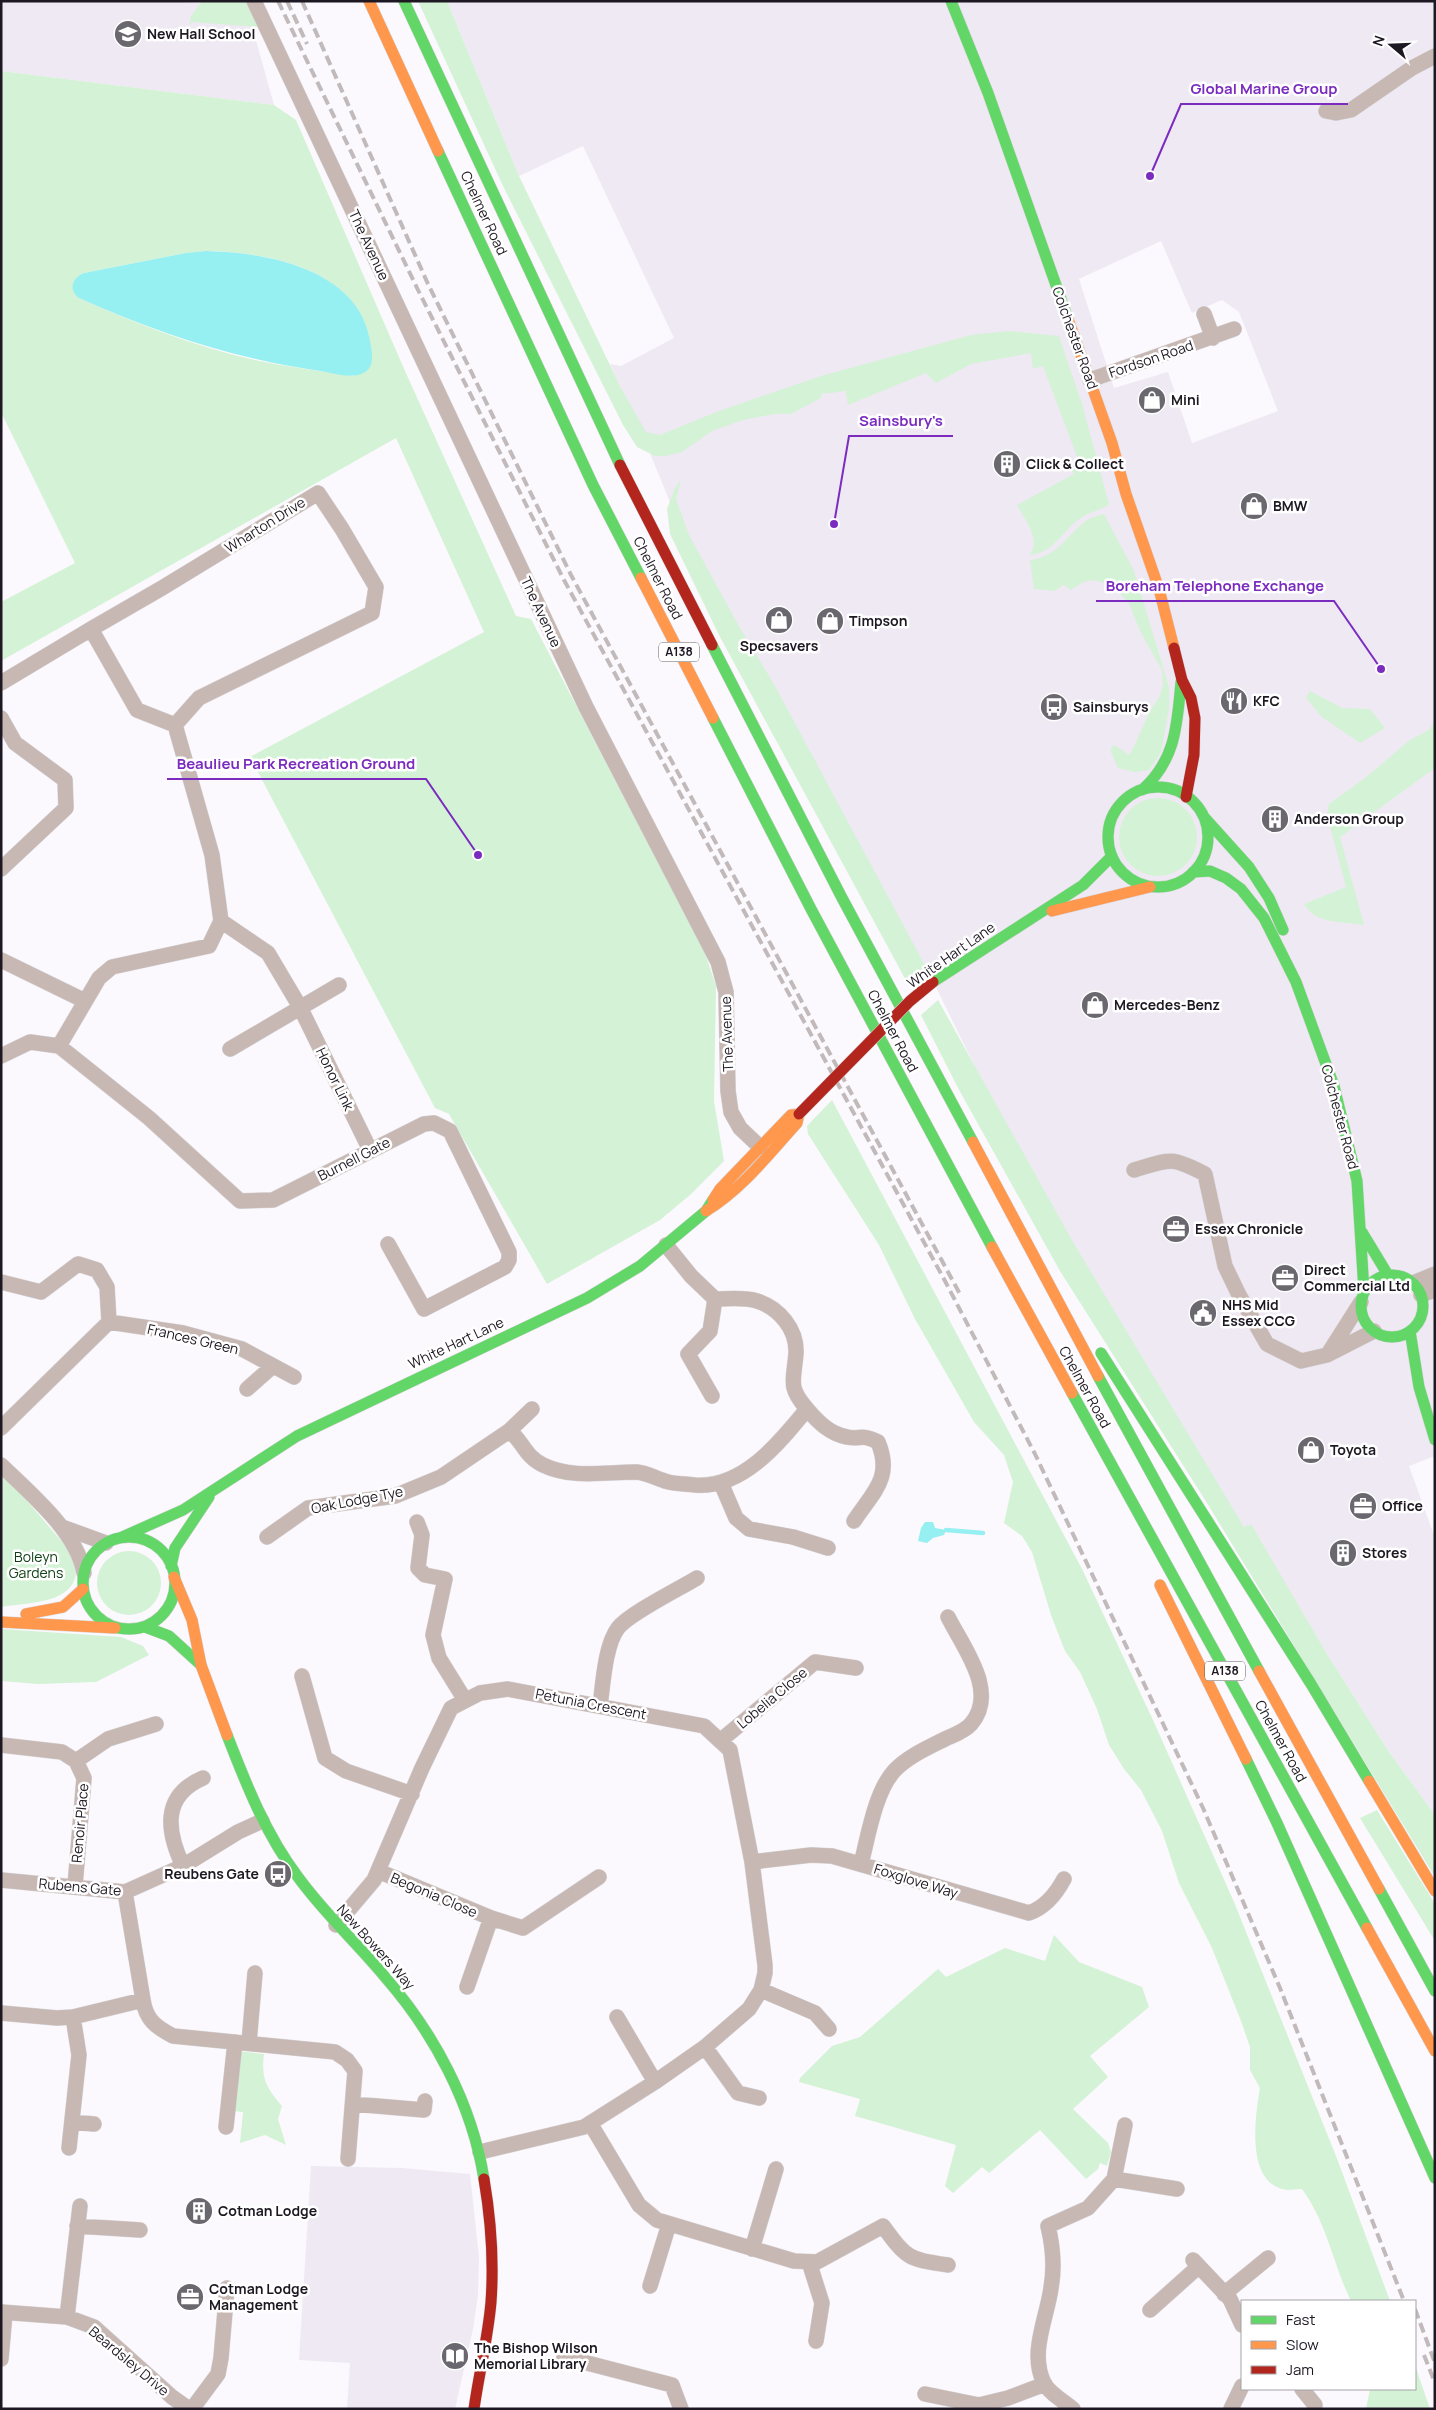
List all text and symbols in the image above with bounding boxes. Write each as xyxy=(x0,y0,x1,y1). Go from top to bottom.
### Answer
school or university icon: New Hall School xyxy=(113,19,143,49)
north arrow xyxy=(1366,20,1416,70)
place label: New Hall School xyxy=(147,24,255,43)
text: N xyxy=(1368,33,1389,48)
callout: Global Marine Group xyxy=(1181,74,1348,104)
text: Global Marine Group xyxy=(1190,78,1338,99)
street label: Chelmer Road xyxy=(457,168,512,258)
street label: The Avenue xyxy=(345,207,394,283)
street label: Colchester Road xyxy=(1048,284,1103,392)
street label: Fordson Road xyxy=(1106,335,1196,382)
shop icon: Mini xyxy=(1137,385,1167,415)
place label: Mini xyxy=(1171,390,1200,409)
callout: Sainsbury's xyxy=(849,406,953,436)
text: Sainsbury's xyxy=(859,410,943,431)
building icon: Click & Collect xyxy=(992,449,1022,479)
place label: Click & Collect xyxy=(1026,454,1124,473)
shop icon: BMW xyxy=(1239,491,1269,521)
street label: Wharton Drive xyxy=(221,492,309,557)
place label: BMW xyxy=(1273,496,1308,515)
street label: Chelmer Road xyxy=(629,533,688,623)
callout: Boreham Telephone Exchange xyxy=(1096,571,1334,601)
street label: The Avenue xyxy=(517,574,566,650)
text: Boreham Telephone Exchange xyxy=(1106,575,1324,596)
shop icon: Specsavers xyxy=(764,605,794,635)
shop icon: Timpson xyxy=(815,606,845,636)
place label: Timpson xyxy=(849,611,907,630)
place label: Specsavers xyxy=(740,636,819,655)
road number: A138 xyxy=(659,642,699,662)
restaurant icon: KFC xyxy=(1219,686,1249,716)
place label: KFC xyxy=(1253,691,1280,710)
bus stop icon: Sainsburys xyxy=(1039,692,1069,722)
place label: Sainsburys xyxy=(1073,697,1149,716)
callout: Beaulieu Park Recreation Ground xyxy=(167,749,426,779)
text: Beaulieu Park Recreation Ground xyxy=(177,753,415,774)
building icon: Anderson Group xyxy=(1260,804,1290,834)
place label: Anderson Group xyxy=(1294,809,1404,828)
street label: White Hart Lane xyxy=(903,917,998,992)
street label: Chelmer Road xyxy=(864,986,923,1075)
shop icon: Mercedes-Benz xyxy=(1080,990,1110,1020)
place label: Mercedes-Benz xyxy=(1114,995,1220,1014)
street label: The Avenue xyxy=(716,996,737,1072)
street label: Honor Link xyxy=(312,1044,359,1114)
street label: Colchester Road xyxy=(1317,1062,1364,1171)
street label: Burnell Gate xyxy=(314,1132,393,1185)
office icon: Essex Chronicle xyxy=(1161,1214,1191,1244)
place label: Essex Chronicle xyxy=(1195,1219,1303,1238)
place label: Direct Commercial Ltd xyxy=(1304,1260,1410,1295)
office icon: Direct Commercial Ltd xyxy=(1270,1263,1300,1293)
place label: NHS Mid Essex CCG xyxy=(1222,1295,1295,1330)
public building icon: NHS Mid Essex CCG xyxy=(1188,1298,1218,1328)
street label: White Hart Lane xyxy=(405,1312,507,1373)
street label: Frances Green xyxy=(146,1319,241,1358)
street label: Chelmer Road xyxy=(1055,1342,1116,1431)
shop icon: Toyota xyxy=(1296,1435,1326,1465)
place label: Toyota xyxy=(1330,1440,1376,1459)
street label: Oak Lodge Tye xyxy=(309,1481,405,1518)
office icon: Office xyxy=(1348,1491,1378,1521)
place label: Office xyxy=(1382,1496,1423,1515)
building icon: Stores xyxy=(1328,1538,1358,1568)
place label: Stores xyxy=(1362,1543,1407,1562)
park label: Boleyn Gardens xyxy=(9,1547,63,1582)
road number: A138 xyxy=(1205,1662,1245,1680)
street label: Lobelia Close xyxy=(733,1663,811,1733)
street label: Petunia Crescent xyxy=(534,1683,649,1724)
street label: Chelmer Road xyxy=(1251,1696,1312,1785)
street label: Renoir Place xyxy=(67,1782,92,1863)
bus stop icon: Reubens Gate xyxy=(263,1859,293,1889)
street label: Foxglove Way xyxy=(872,1859,961,1902)
place label: Reubens Gate xyxy=(164,1864,259,1883)
street label: Begonia Close xyxy=(388,1868,480,1921)
street label: Rubens Gate xyxy=(38,1873,122,1900)
street label: New Bowers Way xyxy=(333,1900,420,1994)
building icon: Cotman Lodge xyxy=(184,2196,214,2226)
place label: Cotman Lodge xyxy=(218,2201,317,2220)
place label: Cotman Lodge Management xyxy=(209,2279,308,2314)
office icon: Cotman Lodge Management xyxy=(175,2282,205,2312)
legend xyxy=(1241,2300,1416,2390)
text: Fast xyxy=(1286,2309,1315,2330)
street label: Beardsley Drive xyxy=(85,2321,173,2400)
text: Slow xyxy=(1286,2334,1319,2355)
place label: The Bishop Wilson Memorial Library xyxy=(474,2338,598,2373)
library icon: The Bishop Wilson Memorial Library xyxy=(440,2341,470,2371)
text: Jam xyxy=(1286,2359,1314,2380)

